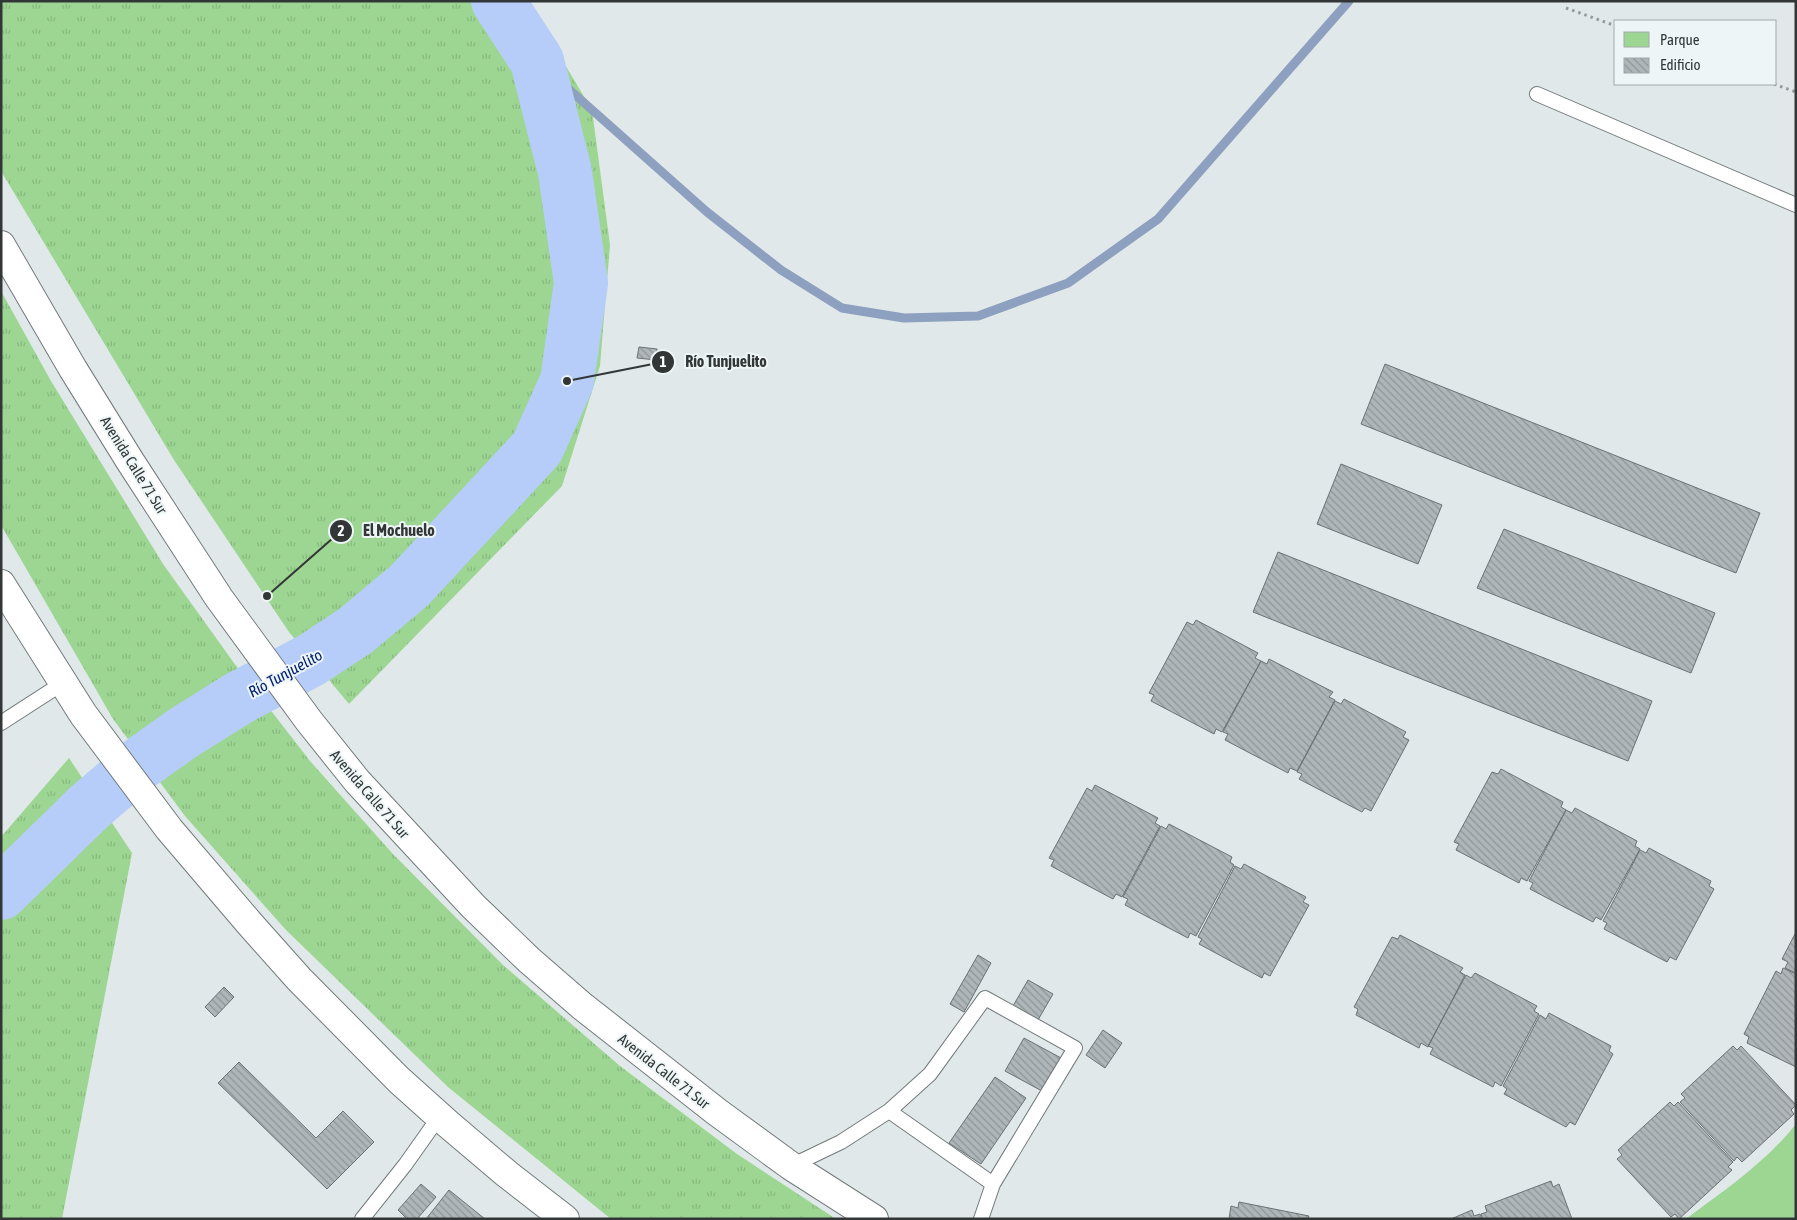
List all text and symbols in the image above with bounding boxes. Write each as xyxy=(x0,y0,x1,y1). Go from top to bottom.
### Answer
legend xyxy=(1614,20,1777,85)
text: Parque xyxy=(1660,31,1700,48)
text: Edificio xyxy=(1660,56,1701,73)
callout: Río Tunjuelito xyxy=(650,346,777,377)
text: Río Tunjuelito xyxy=(685,352,767,370)
text: 1 xyxy=(659,353,667,370)
street label: Avenida Calle 71 Sur xyxy=(97,413,171,517)
callout: El Mochuelo xyxy=(328,515,445,546)
text: El Mochuelo xyxy=(363,521,435,539)
text: 2 xyxy=(337,522,345,539)
water label: Río Tunjuelito xyxy=(245,645,326,702)
street label: Avenida Calle 71 Sur xyxy=(327,746,413,842)
street label: Avenida Calle 71 Sur xyxy=(615,1030,714,1112)

